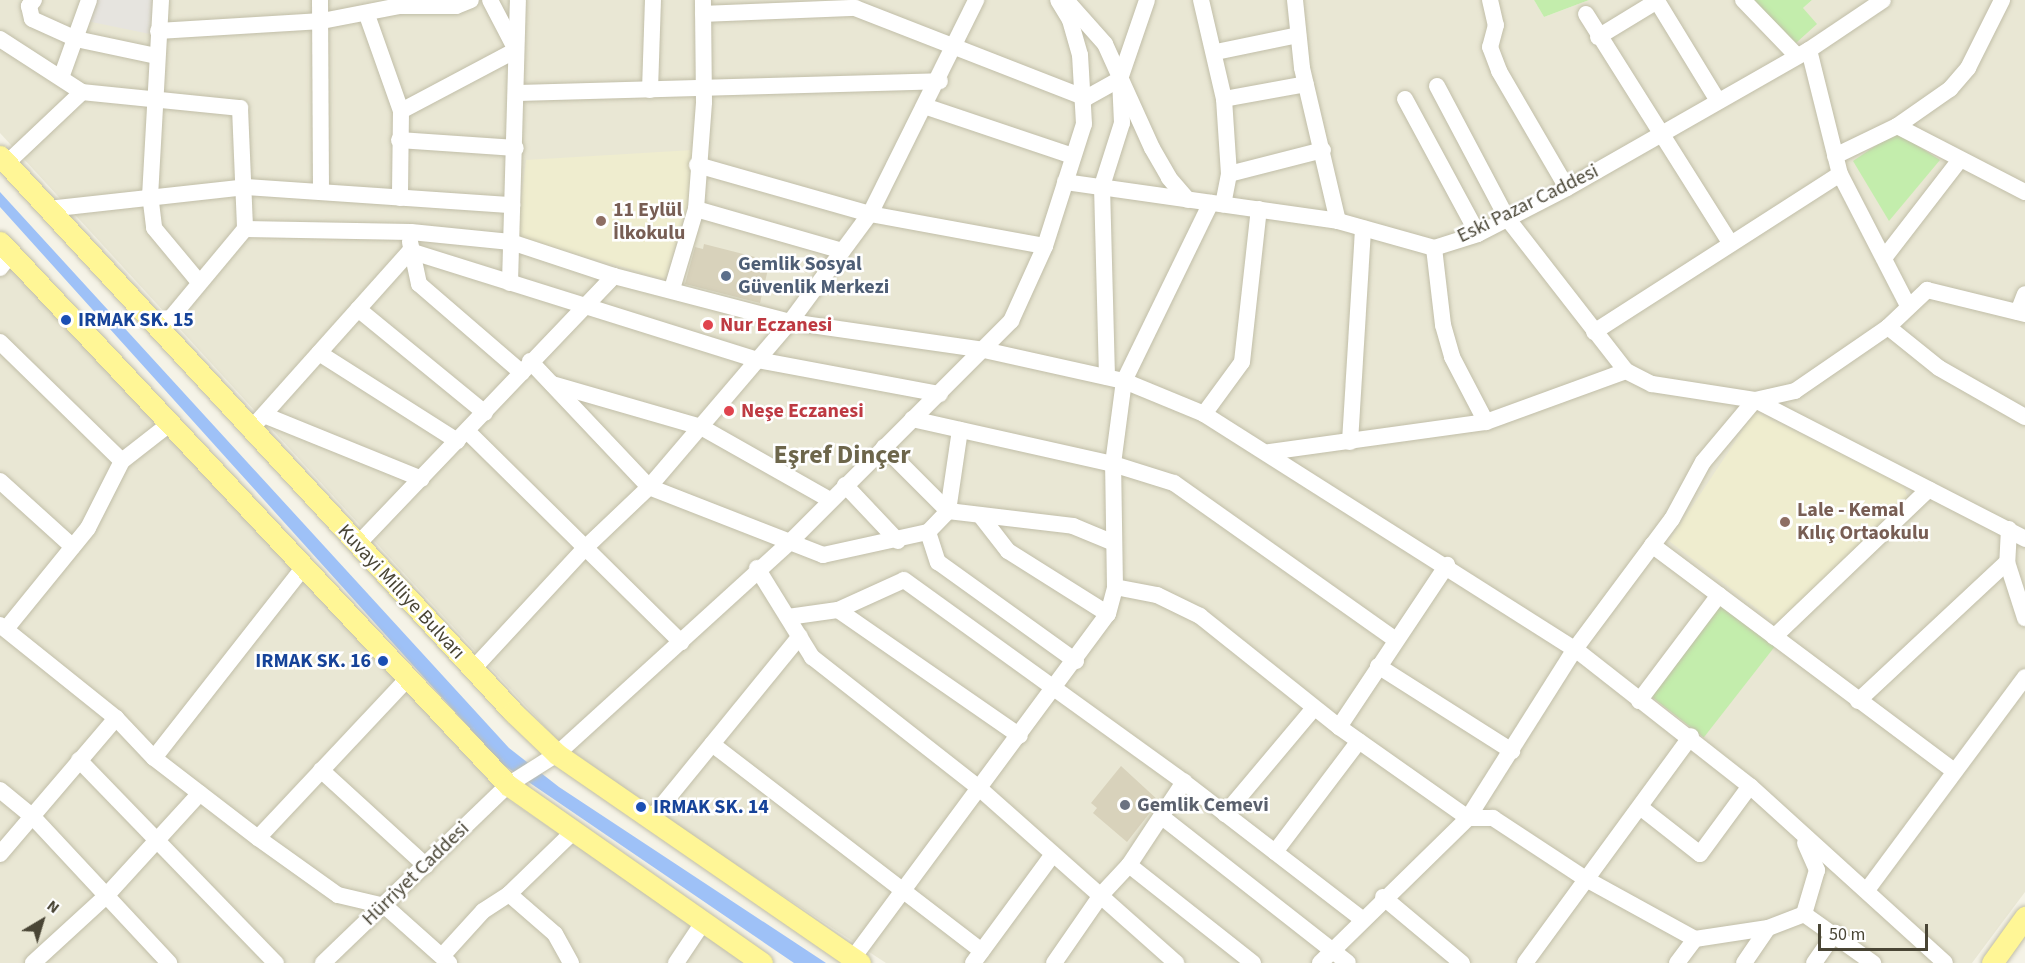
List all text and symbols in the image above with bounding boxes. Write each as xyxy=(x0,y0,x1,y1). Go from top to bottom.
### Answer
street label: Eski Pazar Caddesi xyxy=(1453,159,1603,249)
place label: 11 Eylül İlkokulu xyxy=(613,198,685,245)
marker: 11 Eylül İlkokulu xyxy=(594,214,608,228)
place label: Gemlik Sosyal Güvenlik Merkezi xyxy=(738,252,889,299)
marker: Gemlik Sosyal Güvenlik Merkezi xyxy=(719,269,733,283)
place label: IRMAK SK. 15 xyxy=(78,308,194,332)
marker: IRMAK SK. 15 xyxy=(59,313,73,327)
place label: Nur Eczanesi xyxy=(720,313,832,337)
marker: Nur Eczanesi xyxy=(701,318,715,332)
place label: Neşe Eczanesi xyxy=(741,399,864,423)
marker: Neşe Eczanesi xyxy=(722,404,736,418)
district label: Eşref Dinçer xyxy=(773,439,911,471)
place label: Lale - Kemal Kılıç Ortaokulu xyxy=(1797,498,1929,545)
marker: Lale - Kemal Kılıç Ortaokulu xyxy=(1778,515,1792,529)
street label: Kuvayi Milliye Bulvarı xyxy=(332,520,470,664)
place label: IRMAK SK. 16 xyxy=(255,649,371,673)
marker: IRMAK SK. 16 xyxy=(376,654,390,668)
place label: Gemlik Cemevi xyxy=(1137,793,1269,817)
place label: IRMAK SK. 14 xyxy=(653,795,769,819)
marker: Gemlik Cemevi xyxy=(1118,798,1132,812)
marker: IRMAK SK. 14 xyxy=(634,800,648,814)
street label: Hürriyet Caddesi xyxy=(358,817,474,931)
north arrow xyxy=(12,891,72,951)
text: N xyxy=(42,895,64,919)
scale bar xyxy=(1821,912,1930,950)
text: 50 m xyxy=(1829,922,1865,947)

